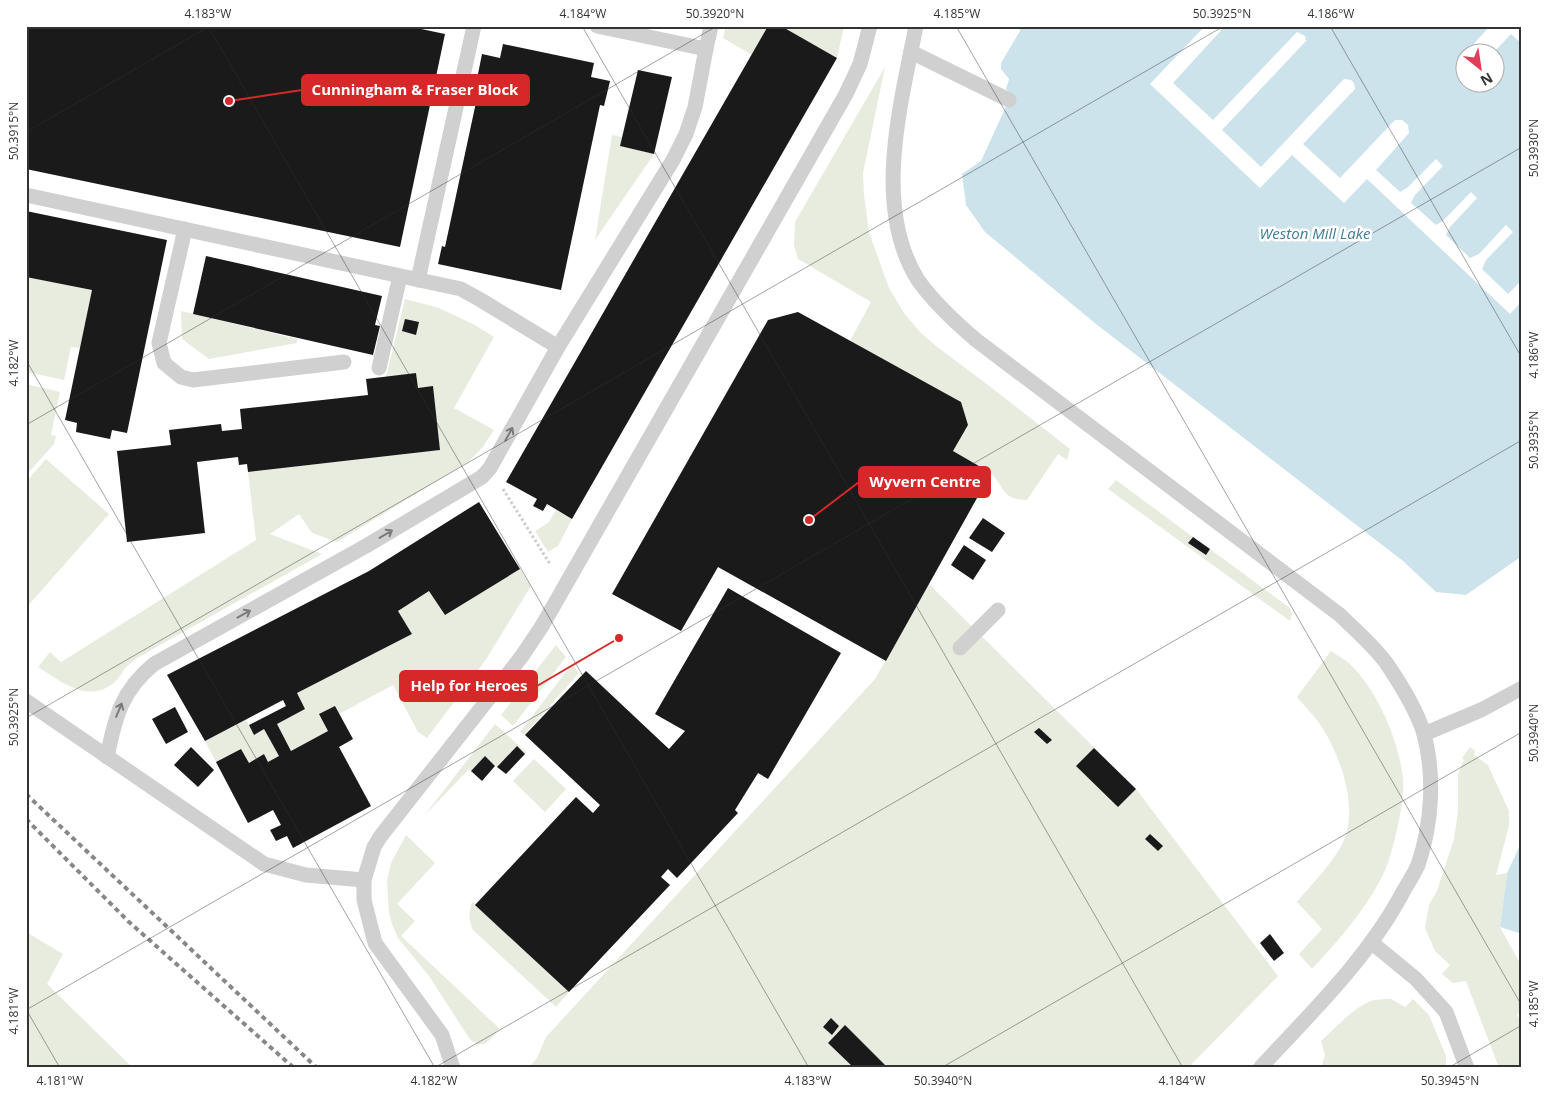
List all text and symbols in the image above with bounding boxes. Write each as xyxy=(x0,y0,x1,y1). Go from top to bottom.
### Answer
text: 4.183°W xyxy=(185,5,231,22)
text: 4.184°W xyxy=(560,5,606,22)
text: 50.3920°N xyxy=(686,5,744,22)
text: 4.185°W xyxy=(934,5,980,22)
text: 50.3925°N xyxy=(1193,5,1251,22)
text: 4.186°W xyxy=(1308,5,1354,22)
north arrow xyxy=(1456,42,1506,92)
text: N xyxy=(1477,69,1496,91)
callout: Cunningham & Fraser Block xyxy=(302,75,529,105)
text: Cunningham & Fraser Block xyxy=(312,79,519,99)
text: 50.3915°N xyxy=(5,102,22,160)
text: 50.3930°N xyxy=(1525,119,1542,177)
water label: Weston Mill Lake xyxy=(1260,223,1371,243)
text: 4.186°W xyxy=(1525,332,1542,378)
text: 4.182°W xyxy=(5,340,22,386)
text: 50.3935°N xyxy=(1525,411,1542,469)
one-way arrow xyxy=(505,428,515,442)
callout: Wyvern Centre xyxy=(859,467,990,497)
text: Wyvern Centre xyxy=(869,471,981,491)
one-way arrow xyxy=(379,529,393,539)
one-way arrow xyxy=(237,608,251,618)
callout: Help for Heroes xyxy=(400,671,537,701)
text: Help for Heroes xyxy=(411,675,527,695)
text: 50.3925°N xyxy=(5,688,22,746)
one-way arrow xyxy=(115,703,125,718)
text: 50.3940°N xyxy=(1525,704,1542,762)
text: 4.185°W xyxy=(1525,981,1542,1027)
text: 4.181°W xyxy=(5,988,22,1034)
text: 4.181°W xyxy=(37,1072,83,1089)
text: 4.182°W xyxy=(411,1072,457,1089)
text: 4.183°W xyxy=(785,1072,831,1089)
text: 50.3940°N xyxy=(914,1072,972,1089)
text: 4.184°W xyxy=(1159,1072,1205,1089)
text: 50.3945°N xyxy=(1421,1072,1479,1089)

